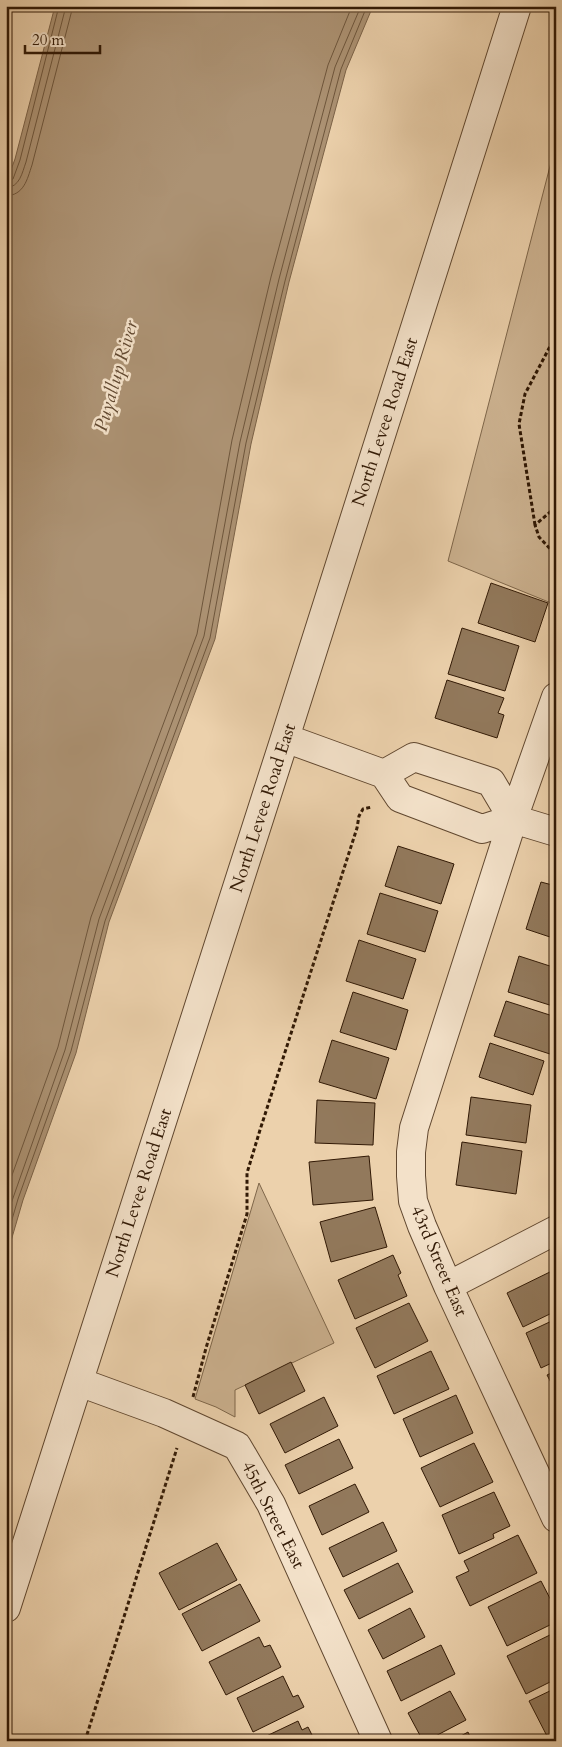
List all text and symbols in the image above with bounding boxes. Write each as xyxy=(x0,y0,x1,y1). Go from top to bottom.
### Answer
scale bar xyxy=(25,22,100,54)
text: 20 m xyxy=(32,30,64,50)
water label: Puyallup River xyxy=(88,317,144,434)
street label: North Levee Road East xyxy=(346,334,424,510)
street label: North Levee Road East xyxy=(224,720,302,896)
street label: North Levee Road East xyxy=(100,1105,178,1281)
street label: 43rd Street East xyxy=(404,1202,474,1321)
street label: 45th Street East xyxy=(235,1457,311,1573)

